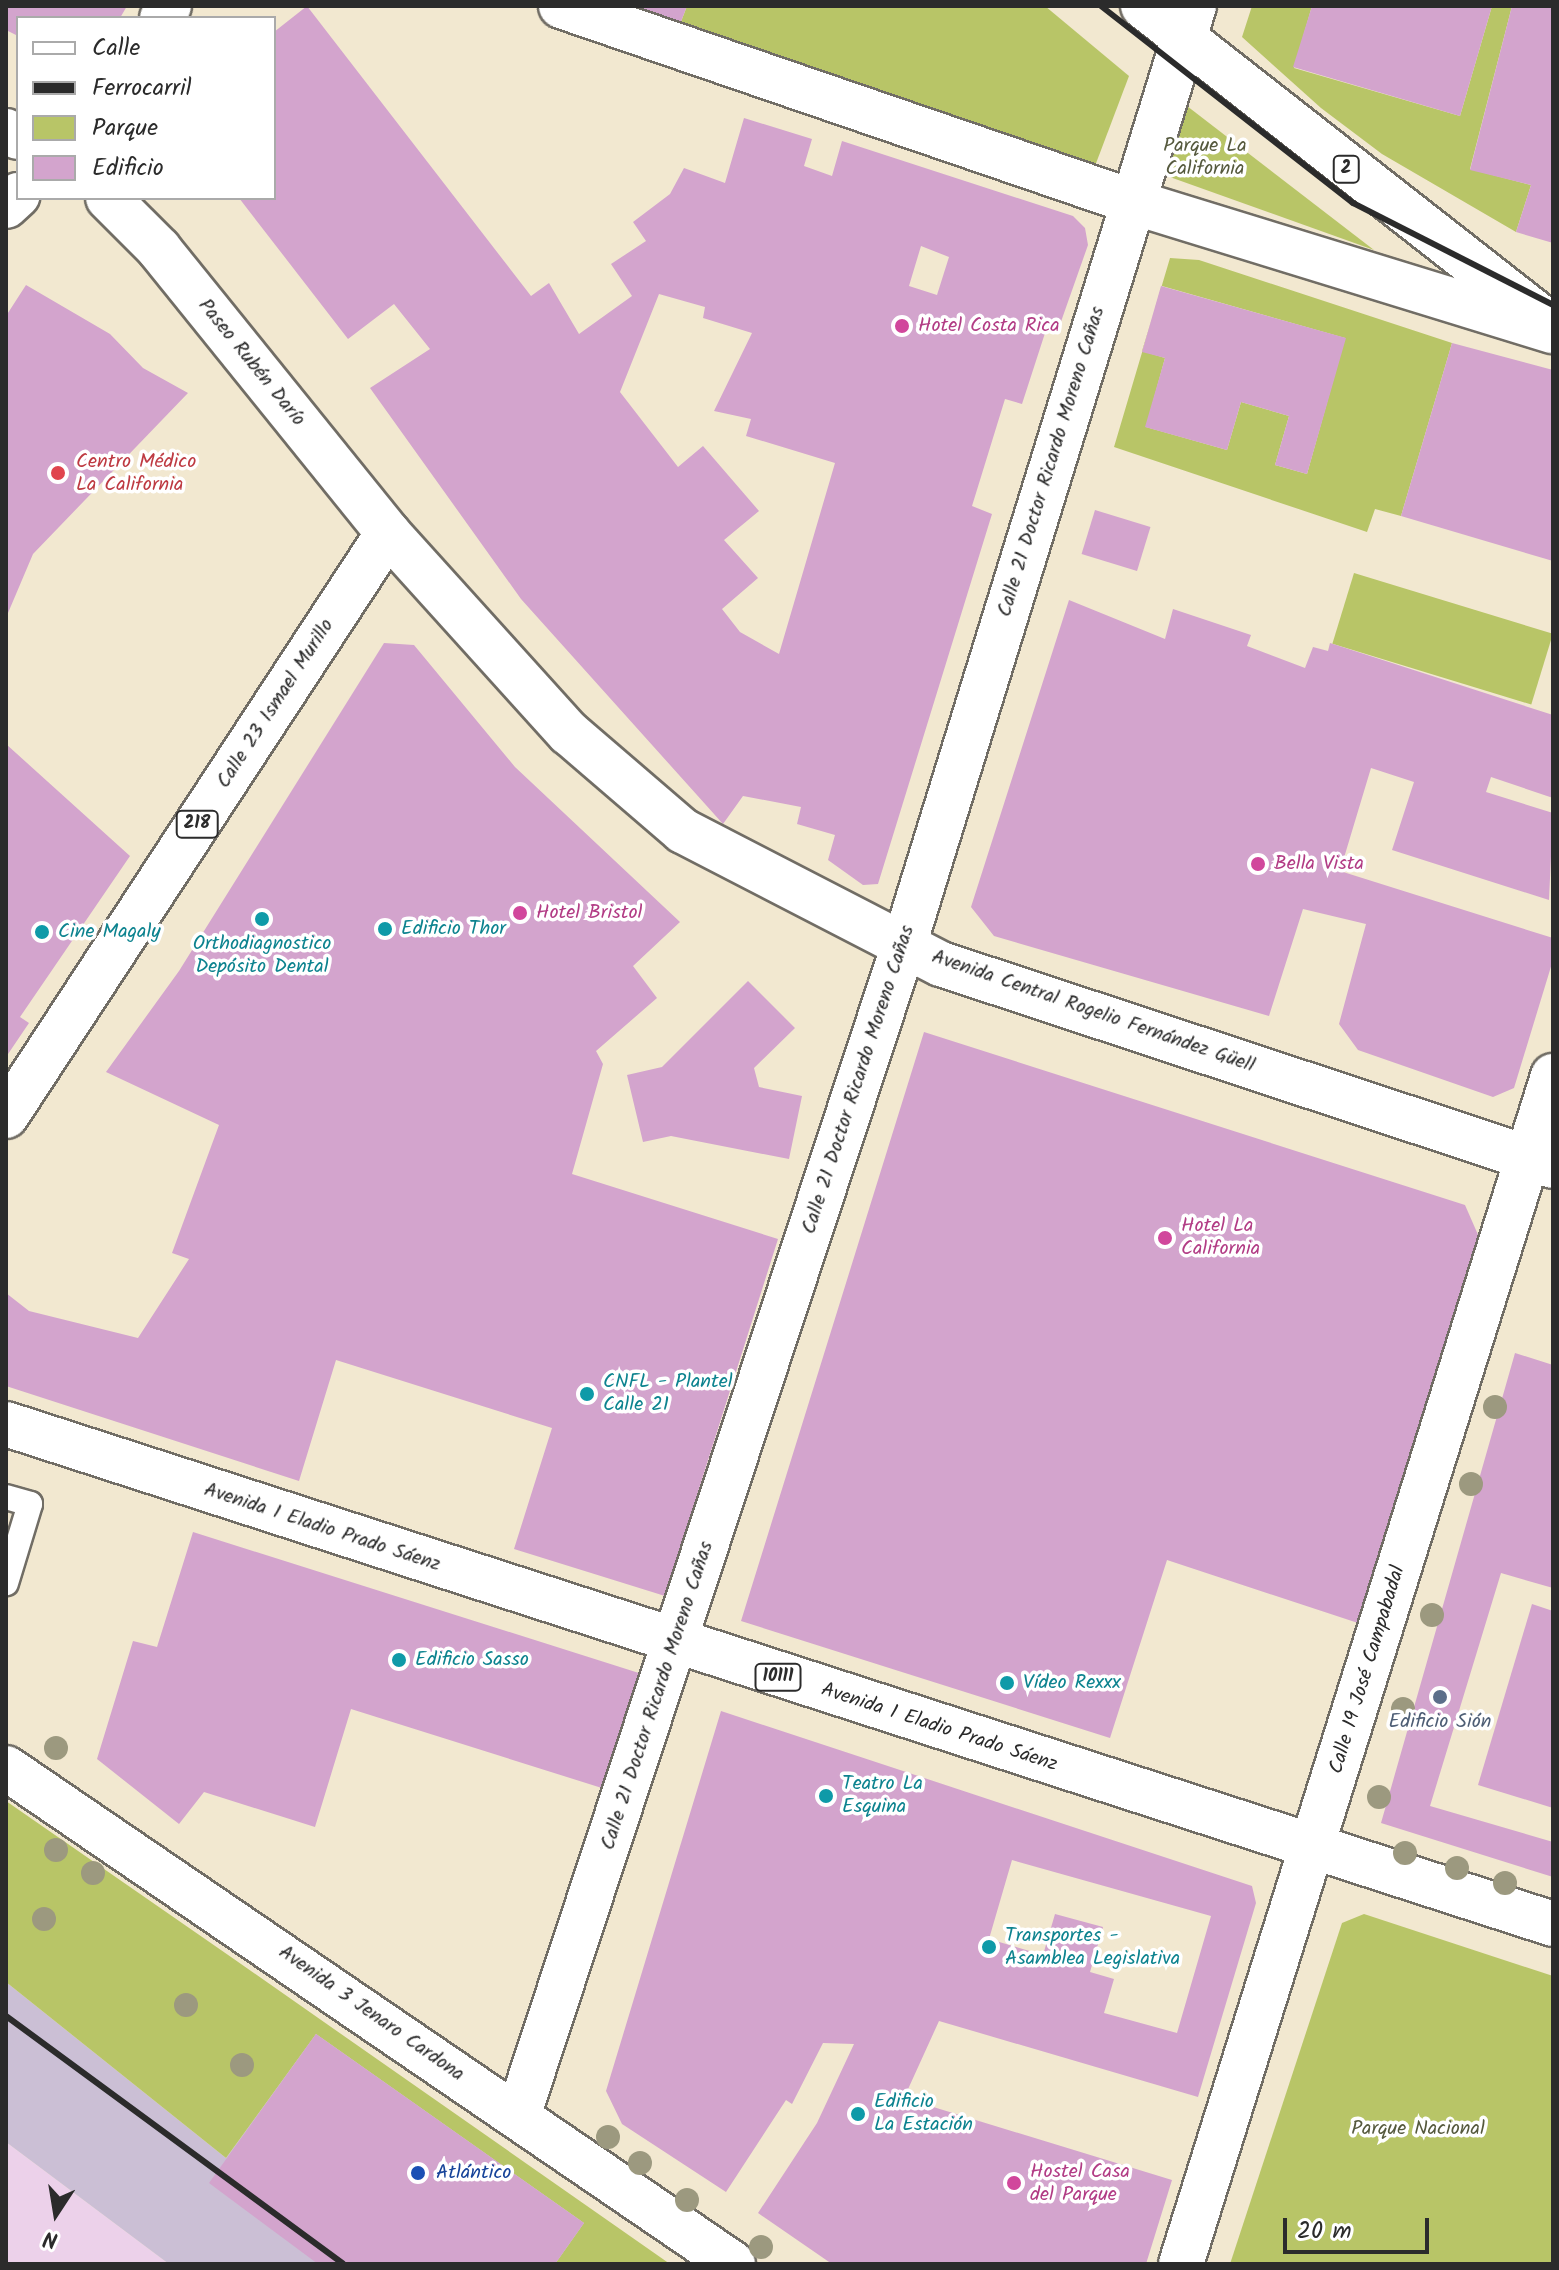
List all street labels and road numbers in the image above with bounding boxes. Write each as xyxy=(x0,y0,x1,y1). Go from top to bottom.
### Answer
road number: 2 xyxy=(1332,155,1360,183)
street label: Paseo Rubén Darío xyxy=(192,295,310,431)
street label: Calle 21 Doctor Ricardo Moreno Cañas xyxy=(993,304,1111,620)
street label: Calle 23 Ismael Murillo xyxy=(212,615,340,793)
road number: 218 xyxy=(175,810,219,838)
street label: Calle 21 Doctor Ricardo Moreno Cañas xyxy=(798,923,920,1237)
street label: Avenida Central Rogelio Fernández Güell xyxy=(928,945,1258,1079)
street label: Avenida 1 Eladio Prado Sáenz xyxy=(201,1478,443,1578)
street label: Calle 21 Doctor Ricardo Moreno Cañas xyxy=(597,1539,719,1853)
street label: Calle 19 José Campabadal xyxy=(1325,1563,1411,1777)
road number: 10111 xyxy=(754,1663,802,1691)
street label: Avenida 1 Eladio Prado Sáenz xyxy=(818,1678,1060,1778)
street label: Avenida 3 Jenaro Cardona xyxy=(274,1941,468,2087)

